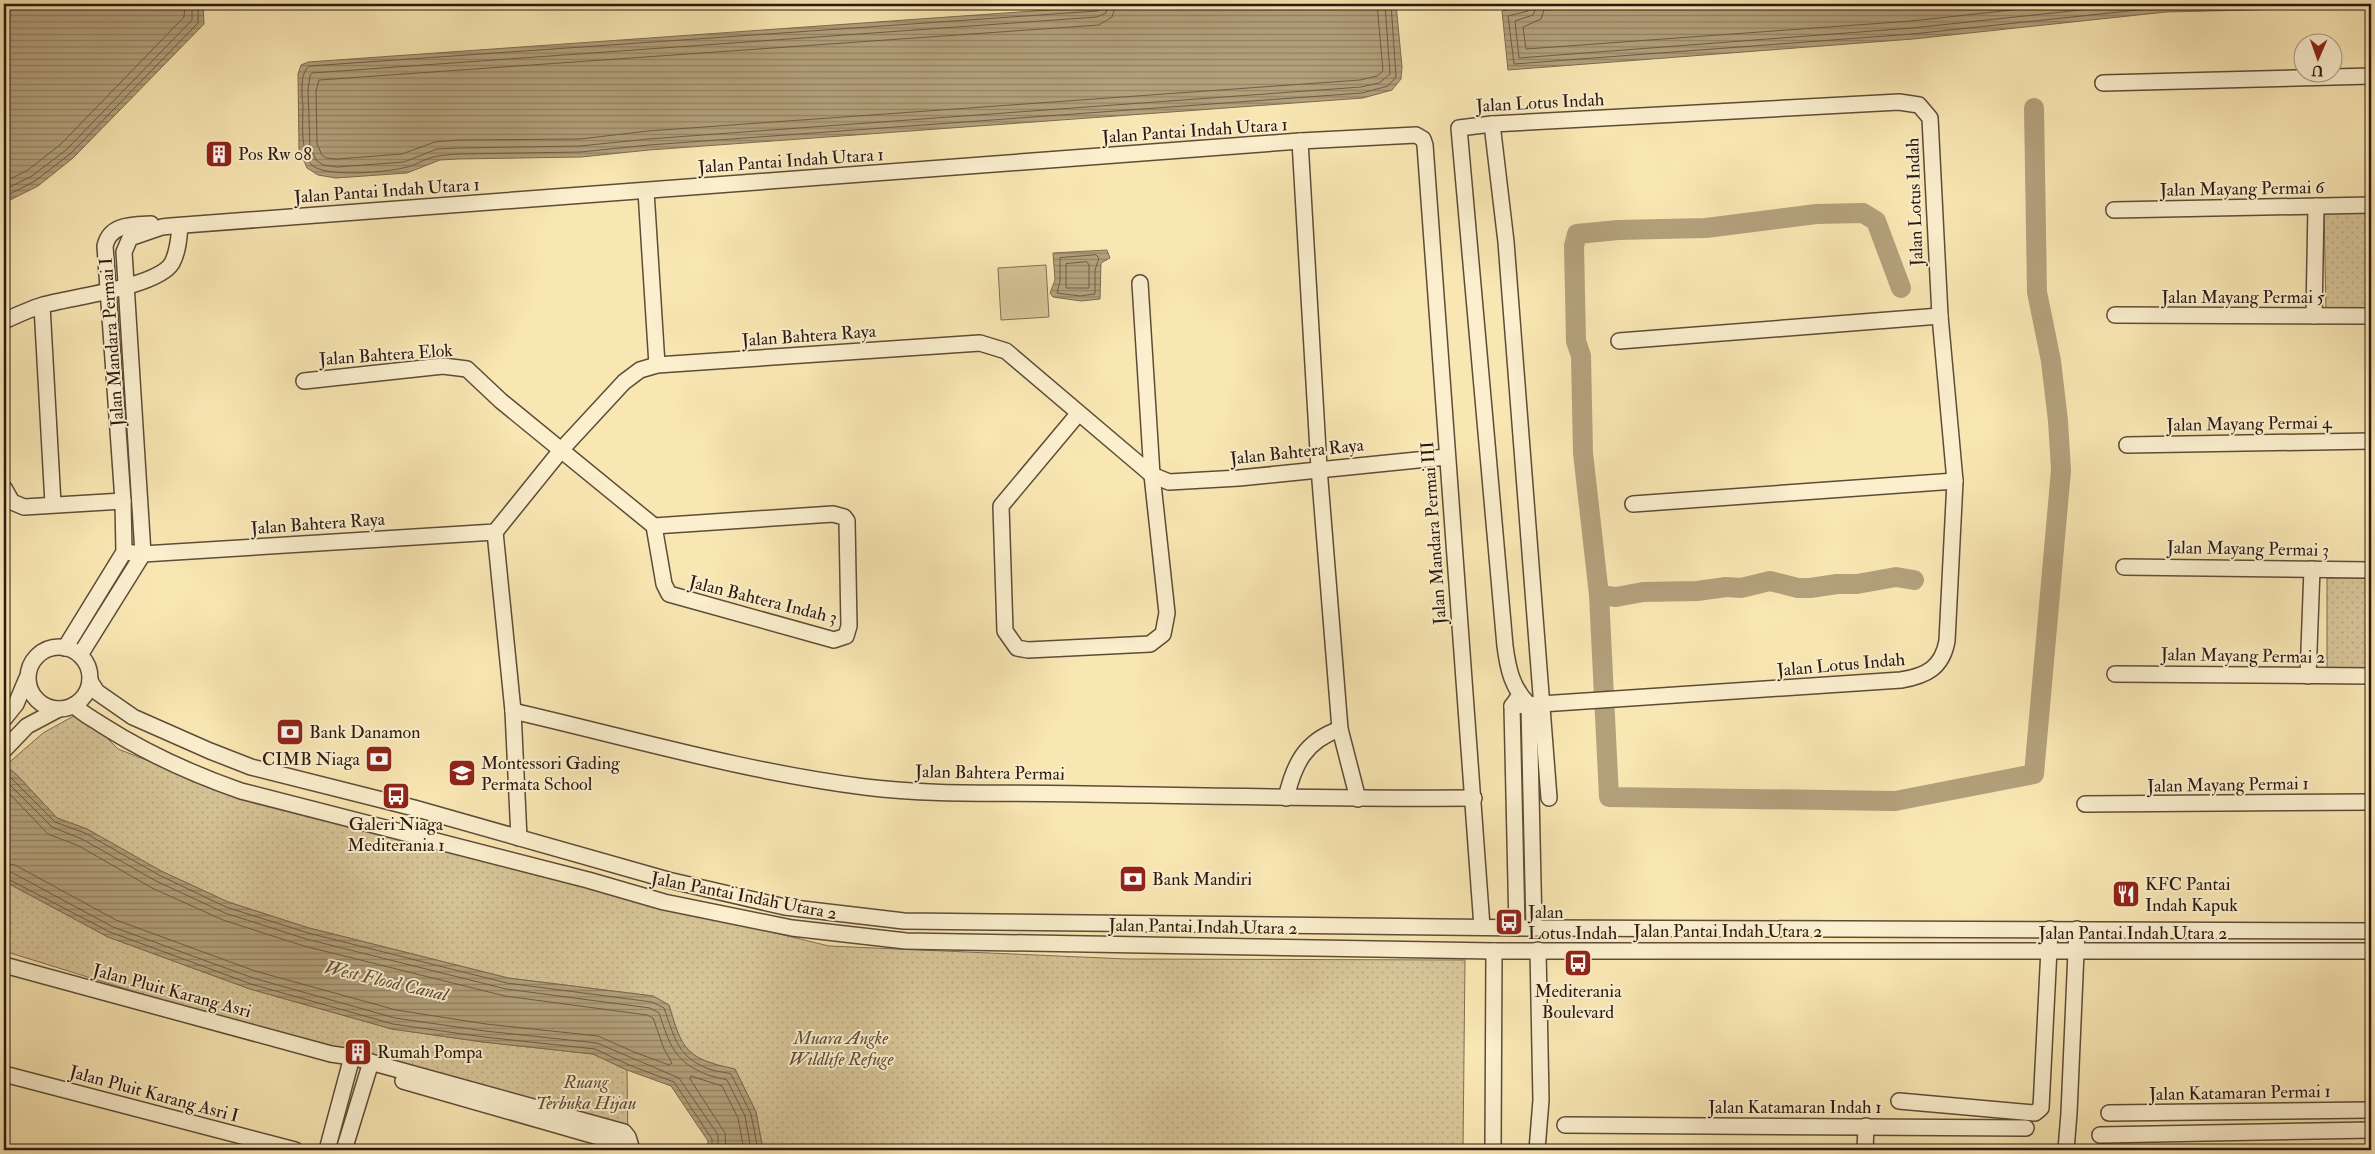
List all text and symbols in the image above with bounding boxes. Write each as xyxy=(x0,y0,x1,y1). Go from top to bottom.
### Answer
north arrow xyxy=(2292,32,2342,82)
text: U xyxy=(2311,62,2324,79)
street label: Jalan Lotus Indah xyxy=(1474,88,1605,118)
street label: Jalan Pantai Indah Utara 1 xyxy=(1100,113,1289,149)
street label: Jalan Lotus Indah xyxy=(1901,137,1929,268)
building icon: Pos Rw 08 xyxy=(204,139,234,169)
place label: Pos Rw 08 xyxy=(238,143,312,166)
street label: Jalan Pantai Indah Utara 1 xyxy=(696,143,885,179)
street label: Jalan Pantai Indah Utara 1 xyxy=(292,173,481,209)
street label: Jalan Mayang Permai 6 xyxy=(2159,176,2325,202)
street label: Jalan Mandara Permai I xyxy=(95,257,129,428)
street label: Jalan Mayang Permai 5 xyxy=(2160,286,2325,309)
street label: Jalan Bahtera Raya xyxy=(740,320,877,352)
street label: Jalan Bahtera Elok xyxy=(317,339,454,371)
street label: Jalan Mayang Permai 4 xyxy=(2165,411,2333,437)
street label: Jalan Bahtera Raya xyxy=(1228,433,1366,471)
street label: Jalan Mandara Permai III xyxy=(1416,441,1452,626)
street label: Jalan Bahtera Raya xyxy=(249,508,386,540)
street label: Jalan Mayang Permai 3 xyxy=(2166,536,2329,562)
street label: Jalan Bahtera Indah 3 xyxy=(685,570,840,630)
street label: Jalan Mayang Permai 2 xyxy=(2160,643,2325,669)
street label: Jalan Lotus Indah xyxy=(1775,648,1907,682)
bank icon: Bank Danamon xyxy=(275,717,305,747)
place label: Bank Danamon xyxy=(309,721,420,744)
bank icon: CIMB Niaga xyxy=(364,744,394,774)
place label: CIMB Niaga xyxy=(262,748,361,771)
place label: Montessori Gading Permata School xyxy=(481,752,621,796)
school or university icon: Montessori Gading Permata School xyxy=(447,758,477,788)
street label: Jalan Bahtera Permai xyxy=(914,760,1065,786)
street label: Jalan Mayang Permai 1 xyxy=(2146,772,2309,798)
bus stop icon: Galeri Niaga Mediterania 1 xyxy=(381,781,411,811)
place label: Galeri Niaga Mediterania 1 xyxy=(347,813,445,857)
bank icon: Bank Mandiri xyxy=(1118,864,1148,894)
street label: Jalan Pantai Indah Utara 2 xyxy=(648,867,839,925)
place label: Bank Mandiri xyxy=(1152,868,1252,891)
place label: KFC Pantai Indah Kapuk xyxy=(2145,873,2238,917)
restaurant icon: KFC Pantai Indah Kapuk xyxy=(2111,879,2141,909)
place label: Jalan Lotus Indah xyxy=(1527,901,1618,945)
bus stop icon: Jalan Lotus Indah xyxy=(1494,907,1524,937)
street label: Jalan Pantai Indah Utara 2 xyxy=(1107,914,1298,940)
street label: Jalan Pantai Indah Utara 2 xyxy=(1633,920,1822,943)
street label: Jalan Pantai Indah Utara 2 xyxy=(2038,922,2227,945)
bus stop icon: Mediterania Boulevard xyxy=(1563,948,1593,978)
water label: West Flood Canal xyxy=(322,955,452,1007)
street label: Jalan Pluit Karang Asri xyxy=(89,959,254,1023)
place label: Mediterania Boulevard xyxy=(1534,980,1622,1024)
park label: Muara Angke Wildlife Refuge xyxy=(789,1027,894,1071)
building icon: Rumah Pompa xyxy=(343,1037,373,1067)
place label: Rumah Pompa xyxy=(377,1041,483,1064)
street label: Jalan Pluit Karang Asri I xyxy=(66,1060,241,1128)
park label: Ruang Terbuka Hijau xyxy=(536,1071,637,1115)
street label: Jalan Katamaran Permai 1 xyxy=(2148,1080,2331,1106)
street label: Jalan Katamaran Indah 1 xyxy=(1707,1096,1882,1119)

